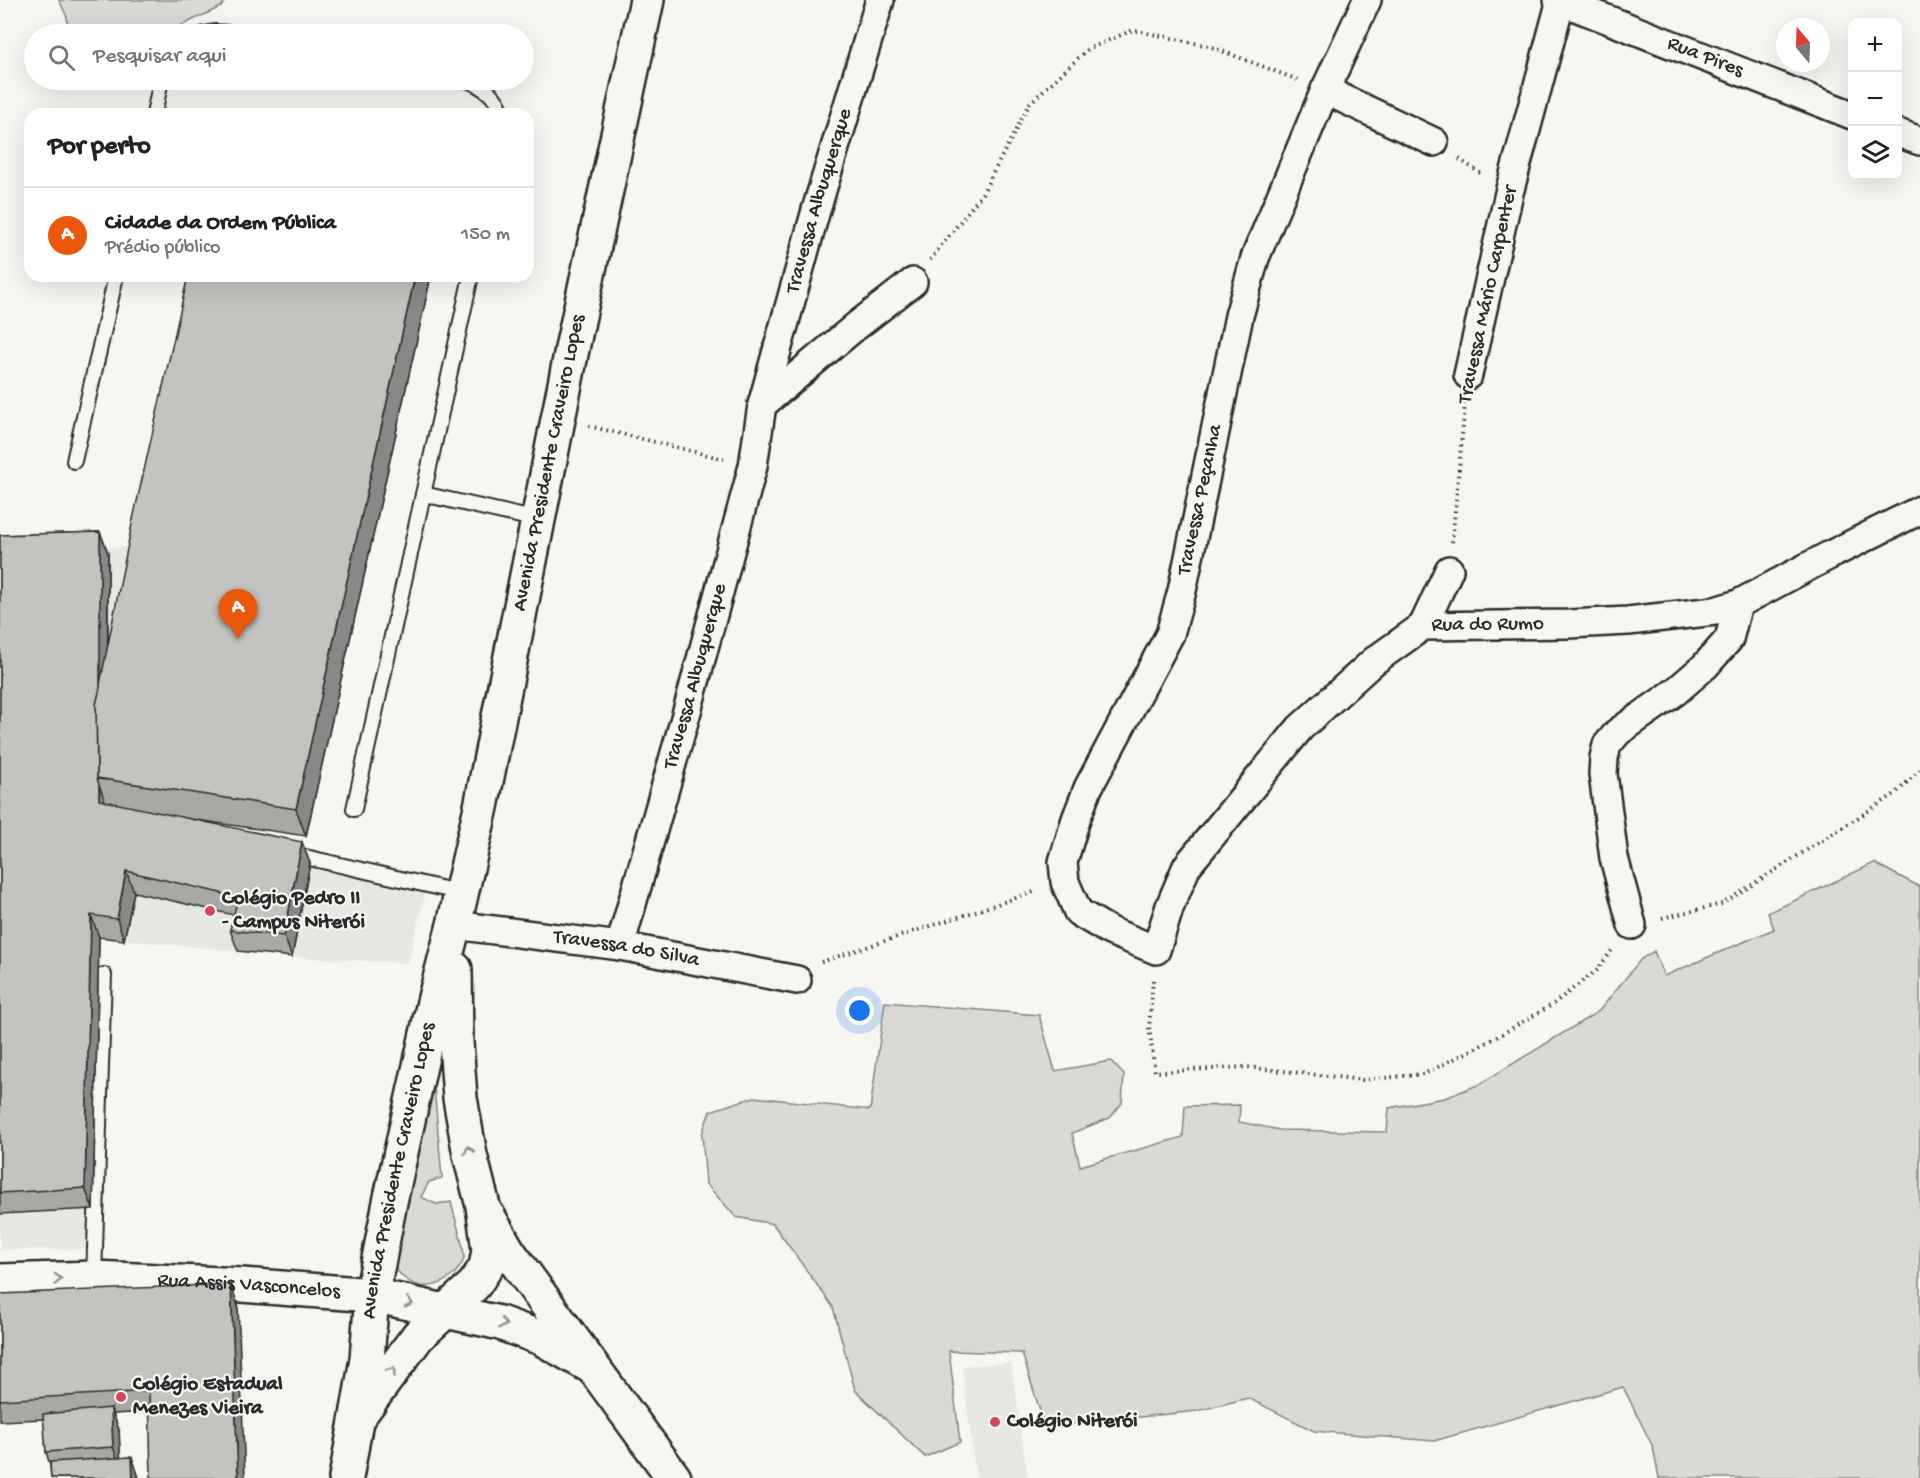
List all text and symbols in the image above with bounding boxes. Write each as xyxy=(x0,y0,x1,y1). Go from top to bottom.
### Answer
north arrow xyxy=(1776,18,1830,72)
map controls xyxy=(1848,18,1902,180)
button: + xyxy=(1848,18,1902,72)
search box xyxy=(24,24,534,90)
street label: Rua Pires xyxy=(1663,31,1748,84)
icon: search xyxy=(45,41,78,74)
text: Pesquisar aqui xyxy=(93,44,227,70)
button: − xyxy=(1848,72,1902,126)
street label: Travessa Albuquerque xyxy=(781,104,859,297)
button: layers xyxy=(1848,126,1902,180)
text: Por perto xyxy=(48,132,151,163)
street label: Travessa Mário Carpenter xyxy=(1453,182,1525,407)
text: Cidade da Ordem Pública xyxy=(105,211,336,237)
text: A xyxy=(62,224,73,247)
text: 150 m xyxy=(461,224,510,247)
text: Prédio público xyxy=(105,237,220,260)
street label: Avenida Presidente Craveiro Lopes xyxy=(508,311,592,613)
street label: Travessa Peçanha xyxy=(1173,421,1229,579)
street label: Travessa Albuquerque xyxy=(658,580,734,773)
pin: A xyxy=(218,590,258,639)
street label: Rua do Rumo xyxy=(1431,612,1544,638)
place label: Colégio Pedro II - Campus Niterói xyxy=(221,887,365,936)
marker: Colégio Pedro II - Campus Niterói xyxy=(203,904,217,918)
street label: Travessa do Silva xyxy=(551,925,703,974)
your location xyxy=(845,996,874,1025)
street label: Avenida Presidente Craveiro Lopes xyxy=(358,1019,442,1320)
one-way arrow xyxy=(463,1145,476,1155)
street label: Rua Assis Vasconcelos xyxy=(157,1269,342,1305)
one-way arrow xyxy=(54,1273,63,1286)
one-way arrow xyxy=(403,1296,413,1309)
one-way arrow xyxy=(497,1317,508,1329)
one-way arrow xyxy=(385,1366,396,1377)
place label: Colégio Estadual Menezes Vieira xyxy=(132,1373,283,1422)
marker: Colégio Estadual Menezes Vieira xyxy=(114,1390,128,1404)
place label: Colégio Niterói xyxy=(1006,1410,1138,1435)
marker: Colégio Niterói xyxy=(988,1415,1002,1429)

